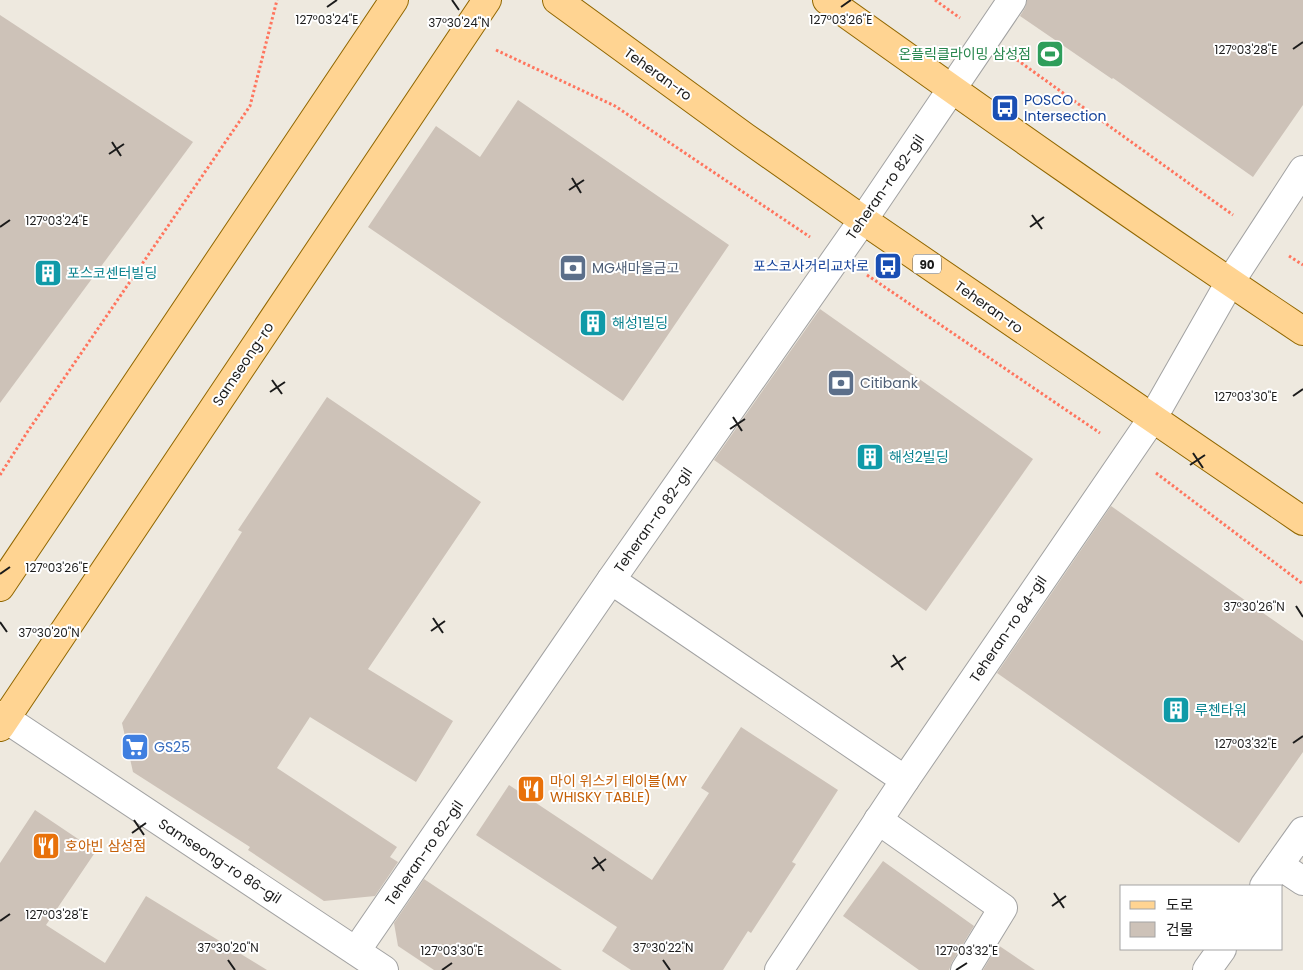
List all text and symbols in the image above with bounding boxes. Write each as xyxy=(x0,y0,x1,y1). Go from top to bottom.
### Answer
text: 127°03'24"E xyxy=(296,11,358,28)
text: 127°03'26"E xyxy=(810,11,872,28)
text: 37°30'24"N xyxy=(428,14,490,31)
sports icon: 온플릭클라이밍 삼성점 xyxy=(1035,39,1065,69)
text: 127°03'28"E xyxy=(1215,41,1277,58)
street label: Teheran-ro xyxy=(620,43,696,105)
place label: 온플릭클라이밍 삼성점 xyxy=(898,44,1031,64)
place label: POSCO Intersection xyxy=(1024,90,1106,126)
bus stop icon: POSCO Intersection xyxy=(990,93,1020,123)
street label: Teheran-ro 82-gil xyxy=(841,130,929,244)
text: 127°03'24"E xyxy=(26,212,88,229)
bus stop icon: 포스코사거리교차로 xyxy=(873,251,903,281)
bank icon: MG새마을금고 xyxy=(558,253,588,283)
road number: 90 xyxy=(913,254,941,274)
place label: 포스코사거리교차로 xyxy=(753,256,869,276)
building icon: 포스코센터빌딩 xyxy=(33,258,63,288)
place label: MG새마을금고 xyxy=(592,258,679,278)
place label: 포스코센터빌딩 xyxy=(67,263,157,283)
street label: Teheran-ro xyxy=(951,276,1027,338)
building icon: 해성1빌딩 xyxy=(578,308,608,338)
place label: 해성1빌딩 xyxy=(612,313,668,333)
street label: Samseong-ro xyxy=(207,318,279,410)
bank icon: Citibank xyxy=(826,368,856,398)
place label: Citibank xyxy=(860,373,919,393)
text: 127°03'30"E xyxy=(1215,388,1278,405)
building icon: 해성2빌딩 xyxy=(855,442,885,472)
place label: 해성2빌딩 xyxy=(889,447,949,467)
street label: Teheran-ro 82-gil xyxy=(609,463,697,577)
text: 127°03'26"E xyxy=(26,559,88,576)
street label: Teheran-ro 84-gil xyxy=(965,572,1051,686)
text: 37°30'26"N xyxy=(1223,598,1285,615)
text: 37°30'20"N xyxy=(18,624,80,641)
building icon: 루첸타워 xyxy=(1161,695,1191,725)
place label: 루첸타워 xyxy=(1195,700,1247,720)
supermarket icon: GS25 xyxy=(120,732,150,762)
text: 127°03'32"E xyxy=(1215,735,1277,752)
place label: GS25 xyxy=(154,737,190,757)
place label: 마이 위스키 테이블(MY WHISKY TABLE) xyxy=(550,771,687,807)
restaurant icon: 마이 위스키 테이블(MY WHISKY TABLE) xyxy=(516,774,546,804)
street label: Teheran-ro 82-gil xyxy=(380,796,468,910)
street label: Samseong-ro 86-gil xyxy=(155,814,285,908)
restaurant icon: 호아빈 삼성점 xyxy=(31,831,61,861)
place label: 호아빈 삼성점 xyxy=(65,836,146,856)
legend xyxy=(1120,885,1283,950)
text: 도로 xyxy=(1166,894,1194,915)
text: 127°03'28"E xyxy=(26,906,88,923)
text: 건물 xyxy=(1166,919,1194,940)
text: 37°30'20"N xyxy=(197,939,259,956)
text: 37°30'22"N xyxy=(633,939,693,956)
text: 127°03'30"E xyxy=(421,942,484,959)
text: 127°03'32"E xyxy=(936,942,998,959)

